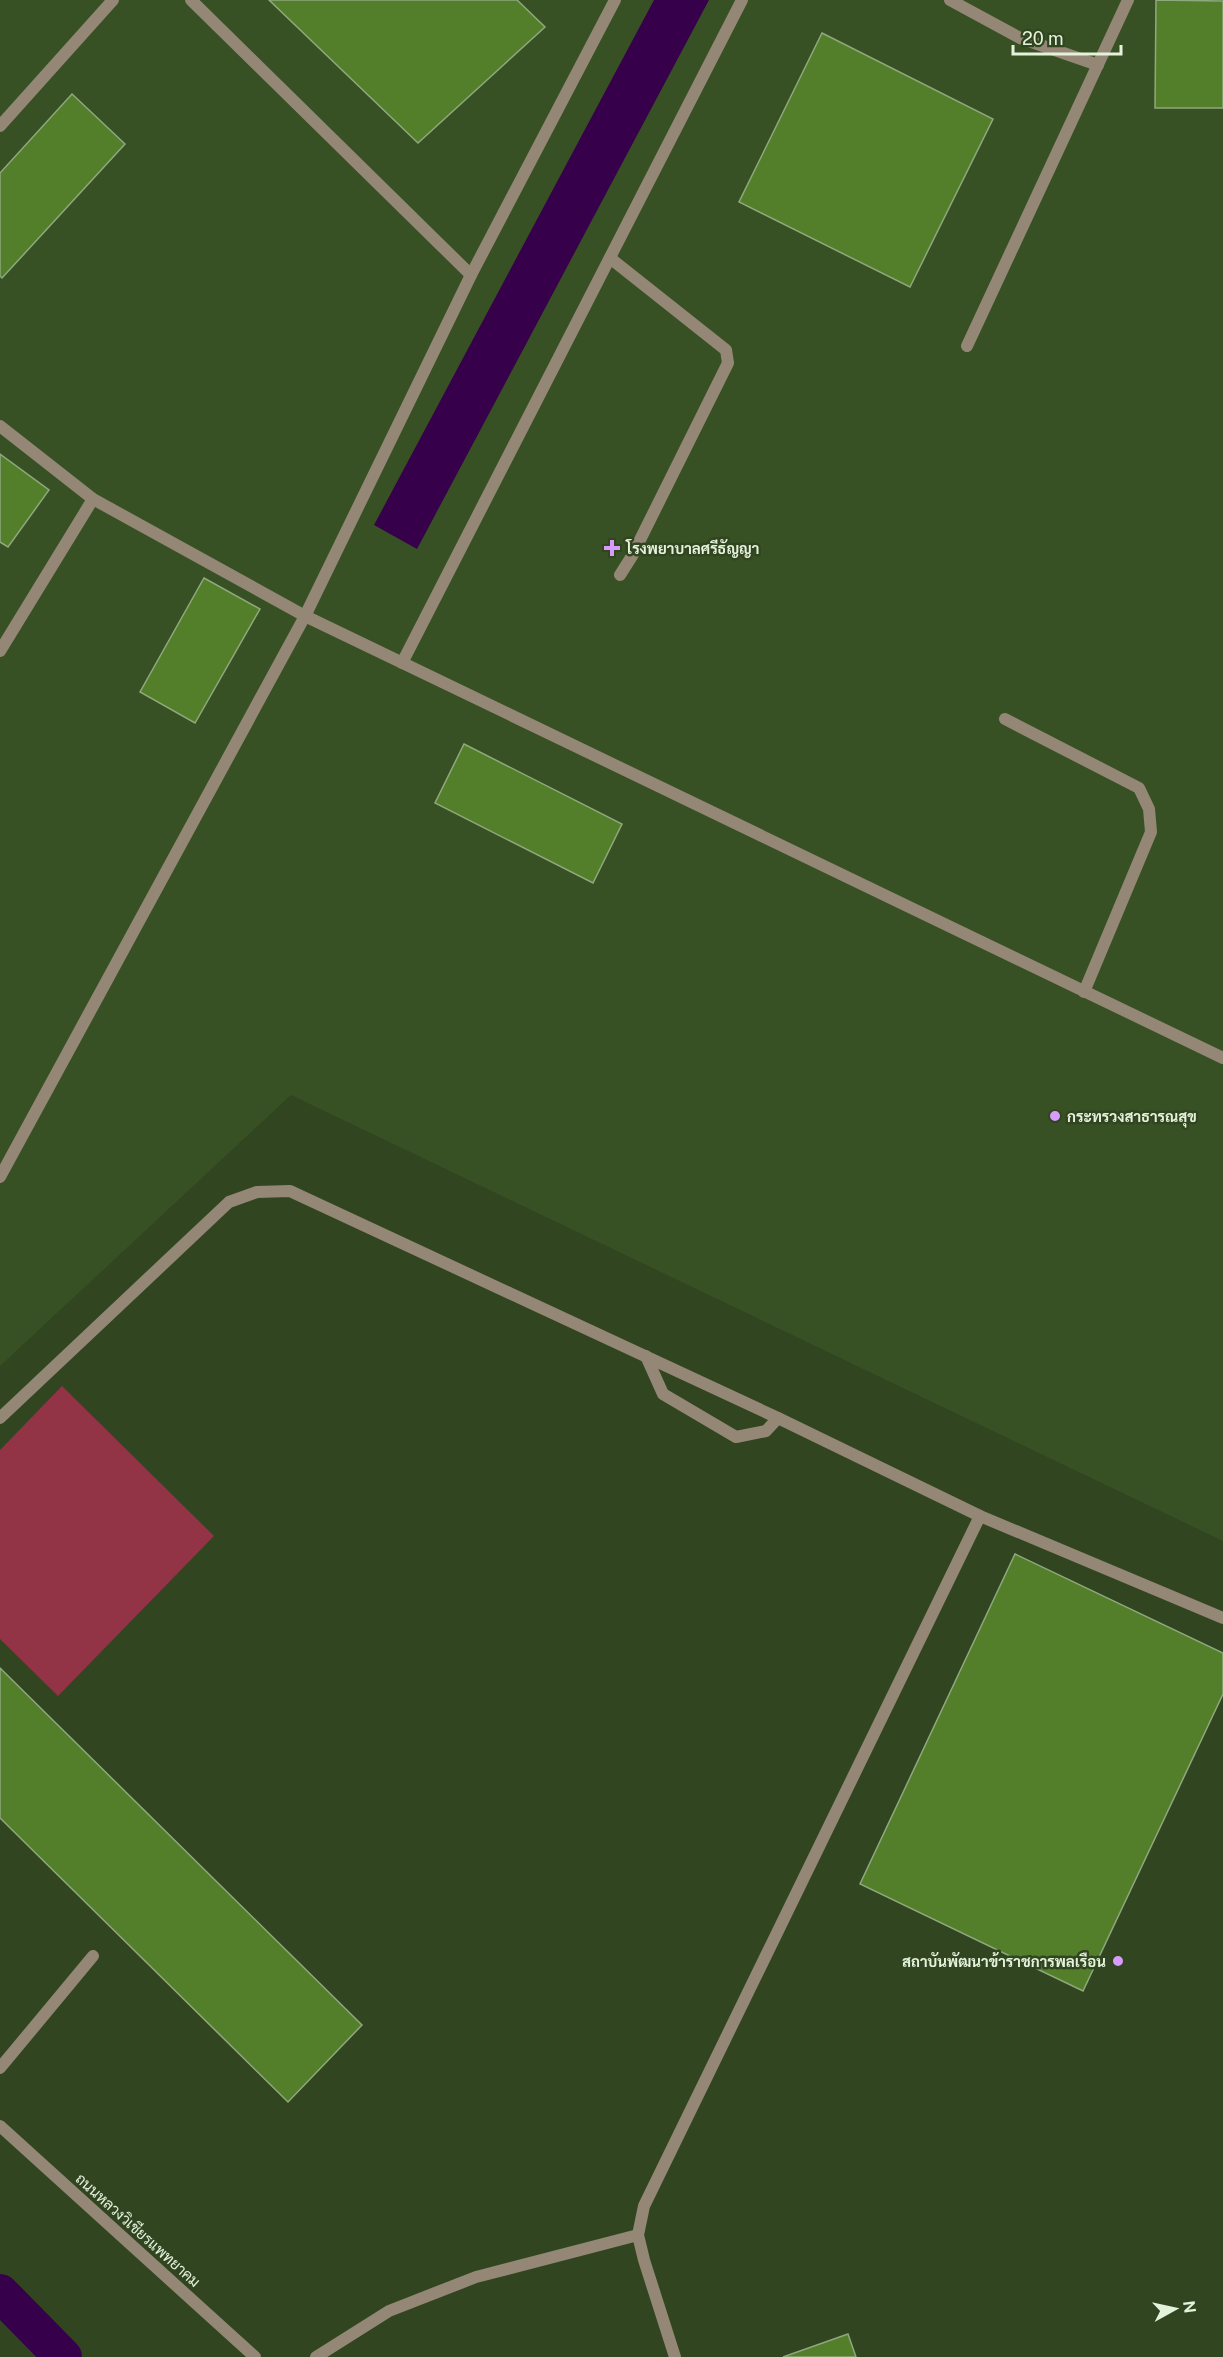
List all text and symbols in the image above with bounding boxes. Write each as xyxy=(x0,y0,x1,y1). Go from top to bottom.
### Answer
scale bar xyxy=(1013,18,1121,56)
text: 20 m xyxy=(1022,28,1064,49)
place label: โรงพยาบาลศรีธัญญา xyxy=(625,538,760,558)
marker: โรงพยาบาลศรีธัญญา xyxy=(603,539,621,557)
place label: กระทรวงสาธารณสุข xyxy=(1067,1108,1197,1128)
marker: กระทรวงสาธารณสุข xyxy=(1048,1109,1062,1123)
place label: สถาบันพัฒนาข้าราชการพลเรือน xyxy=(902,1952,1106,1970)
marker: สถาบันพัฒนาข้าราชการพลเรือน xyxy=(1111,1954,1125,1968)
street label: ถนนหลวงวิเชียรแพทยาคม xyxy=(72,2169,204,2290)
north arrow xyxy=(1145,2279,1205,2339)
text: N xyxy=(1179,2299,1200,2315)

